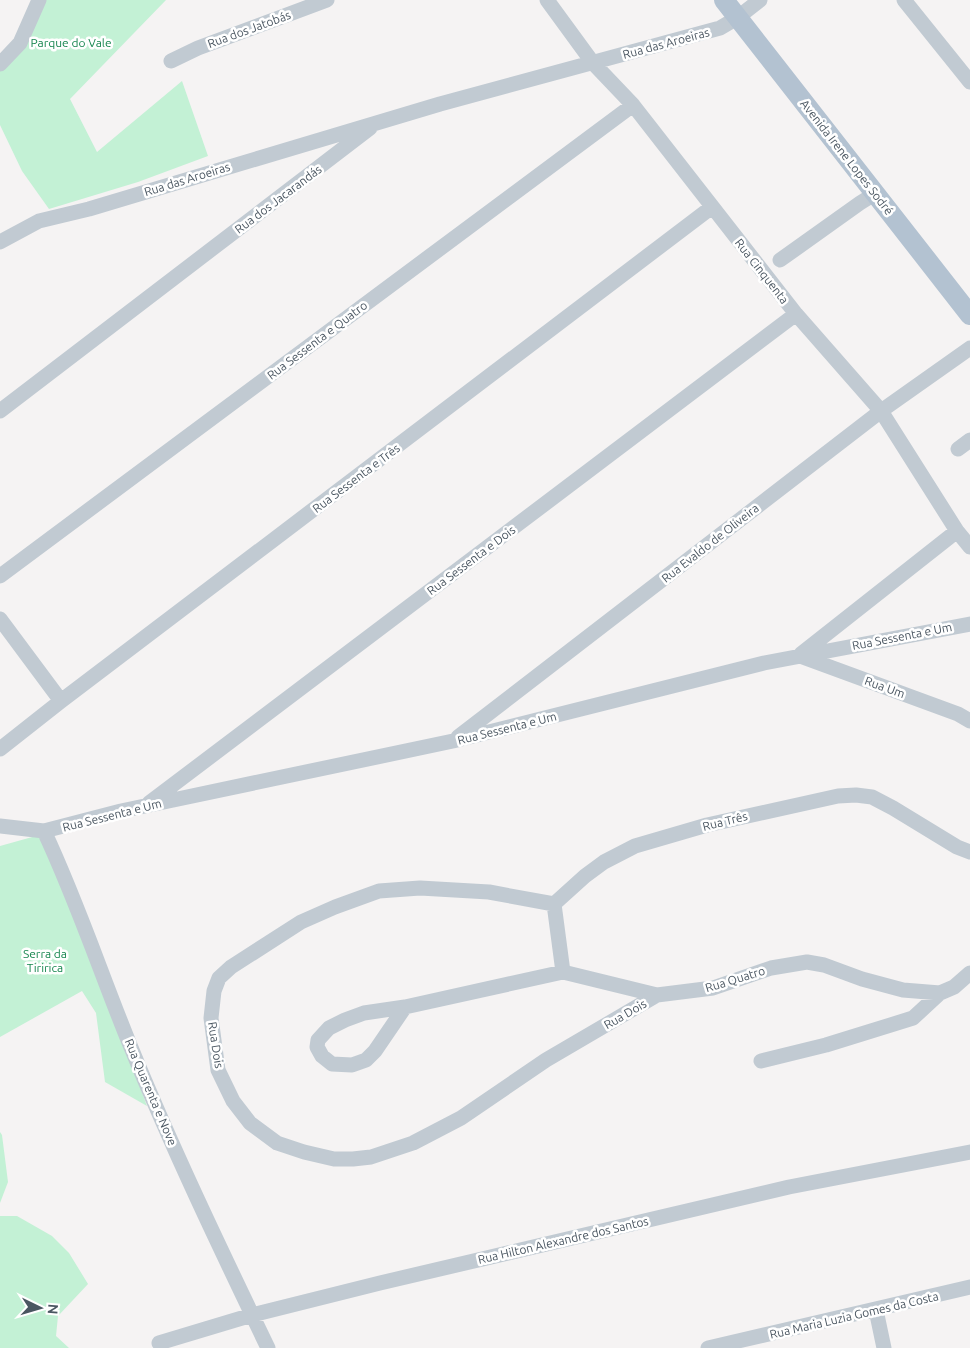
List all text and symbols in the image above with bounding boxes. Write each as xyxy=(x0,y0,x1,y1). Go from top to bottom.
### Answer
street label: Rua dos Jatobás xyxy=(206,8,292,50)
street label: Rua das Aroeiras xyxy=(621,25,711,61)
park label: Parque do Vale xyxy=(30,36,112,49)
street label: Avenida Irene Lopes Sodré xyxy=(798,97,896,217)
street label: Rua das Aroeiras xyxy=(142,160,232,198)
street label: Rua dos Jacarandás xyxy=(232,162,324,236)
street label: Rua Cinquenta xyxy=(733,236,791,306)
street label: Rua Sessenta e Quatro xyxy=(265,298,369,382)
street label: Rua Sessenta e Três xyxy=(310,441,402,515)
street label: Rua Evaldo de Oliveira xyxy=(659,501,761,585)
street label: Rua Sessenta e Dois xyxy=(424,523,518,597)
street label: Rua Sessenta e Um xyxy=(851,620,953,652)
street label: Rua Um xyxy=(863,674,907,700)
street label: Rua Sessenta e Um xyxy=(456,709,558,747)
street label: Rua Sessenta e Um xyxy=(61,796,163,834)
street label: Rua Três xyxy=(701,809,749,833)
park label: Serra da Tiririca xyxy=(23,947,67,974)
street label: Rua Quatro xyxy=(704,964,766,994)
street label: Rua Dois xyxy=(601,997,649,1031)
street label: Rua Dois xyxy=(206,1021,226,1069)
street label: Rua Quarenta e Nove xyxy=(123,1037,179,1147)
street label: Rua Hilton Alexandre dos Santos xyxy=(476,1214,650,1266)
north arrow xyxy=(15,1283,65,1333)
street label: Rua Maria Luzia Gomes da Costa xyxy=(768,1289,940,1341)
text: N xyxy=(45,1303,61,1315)

